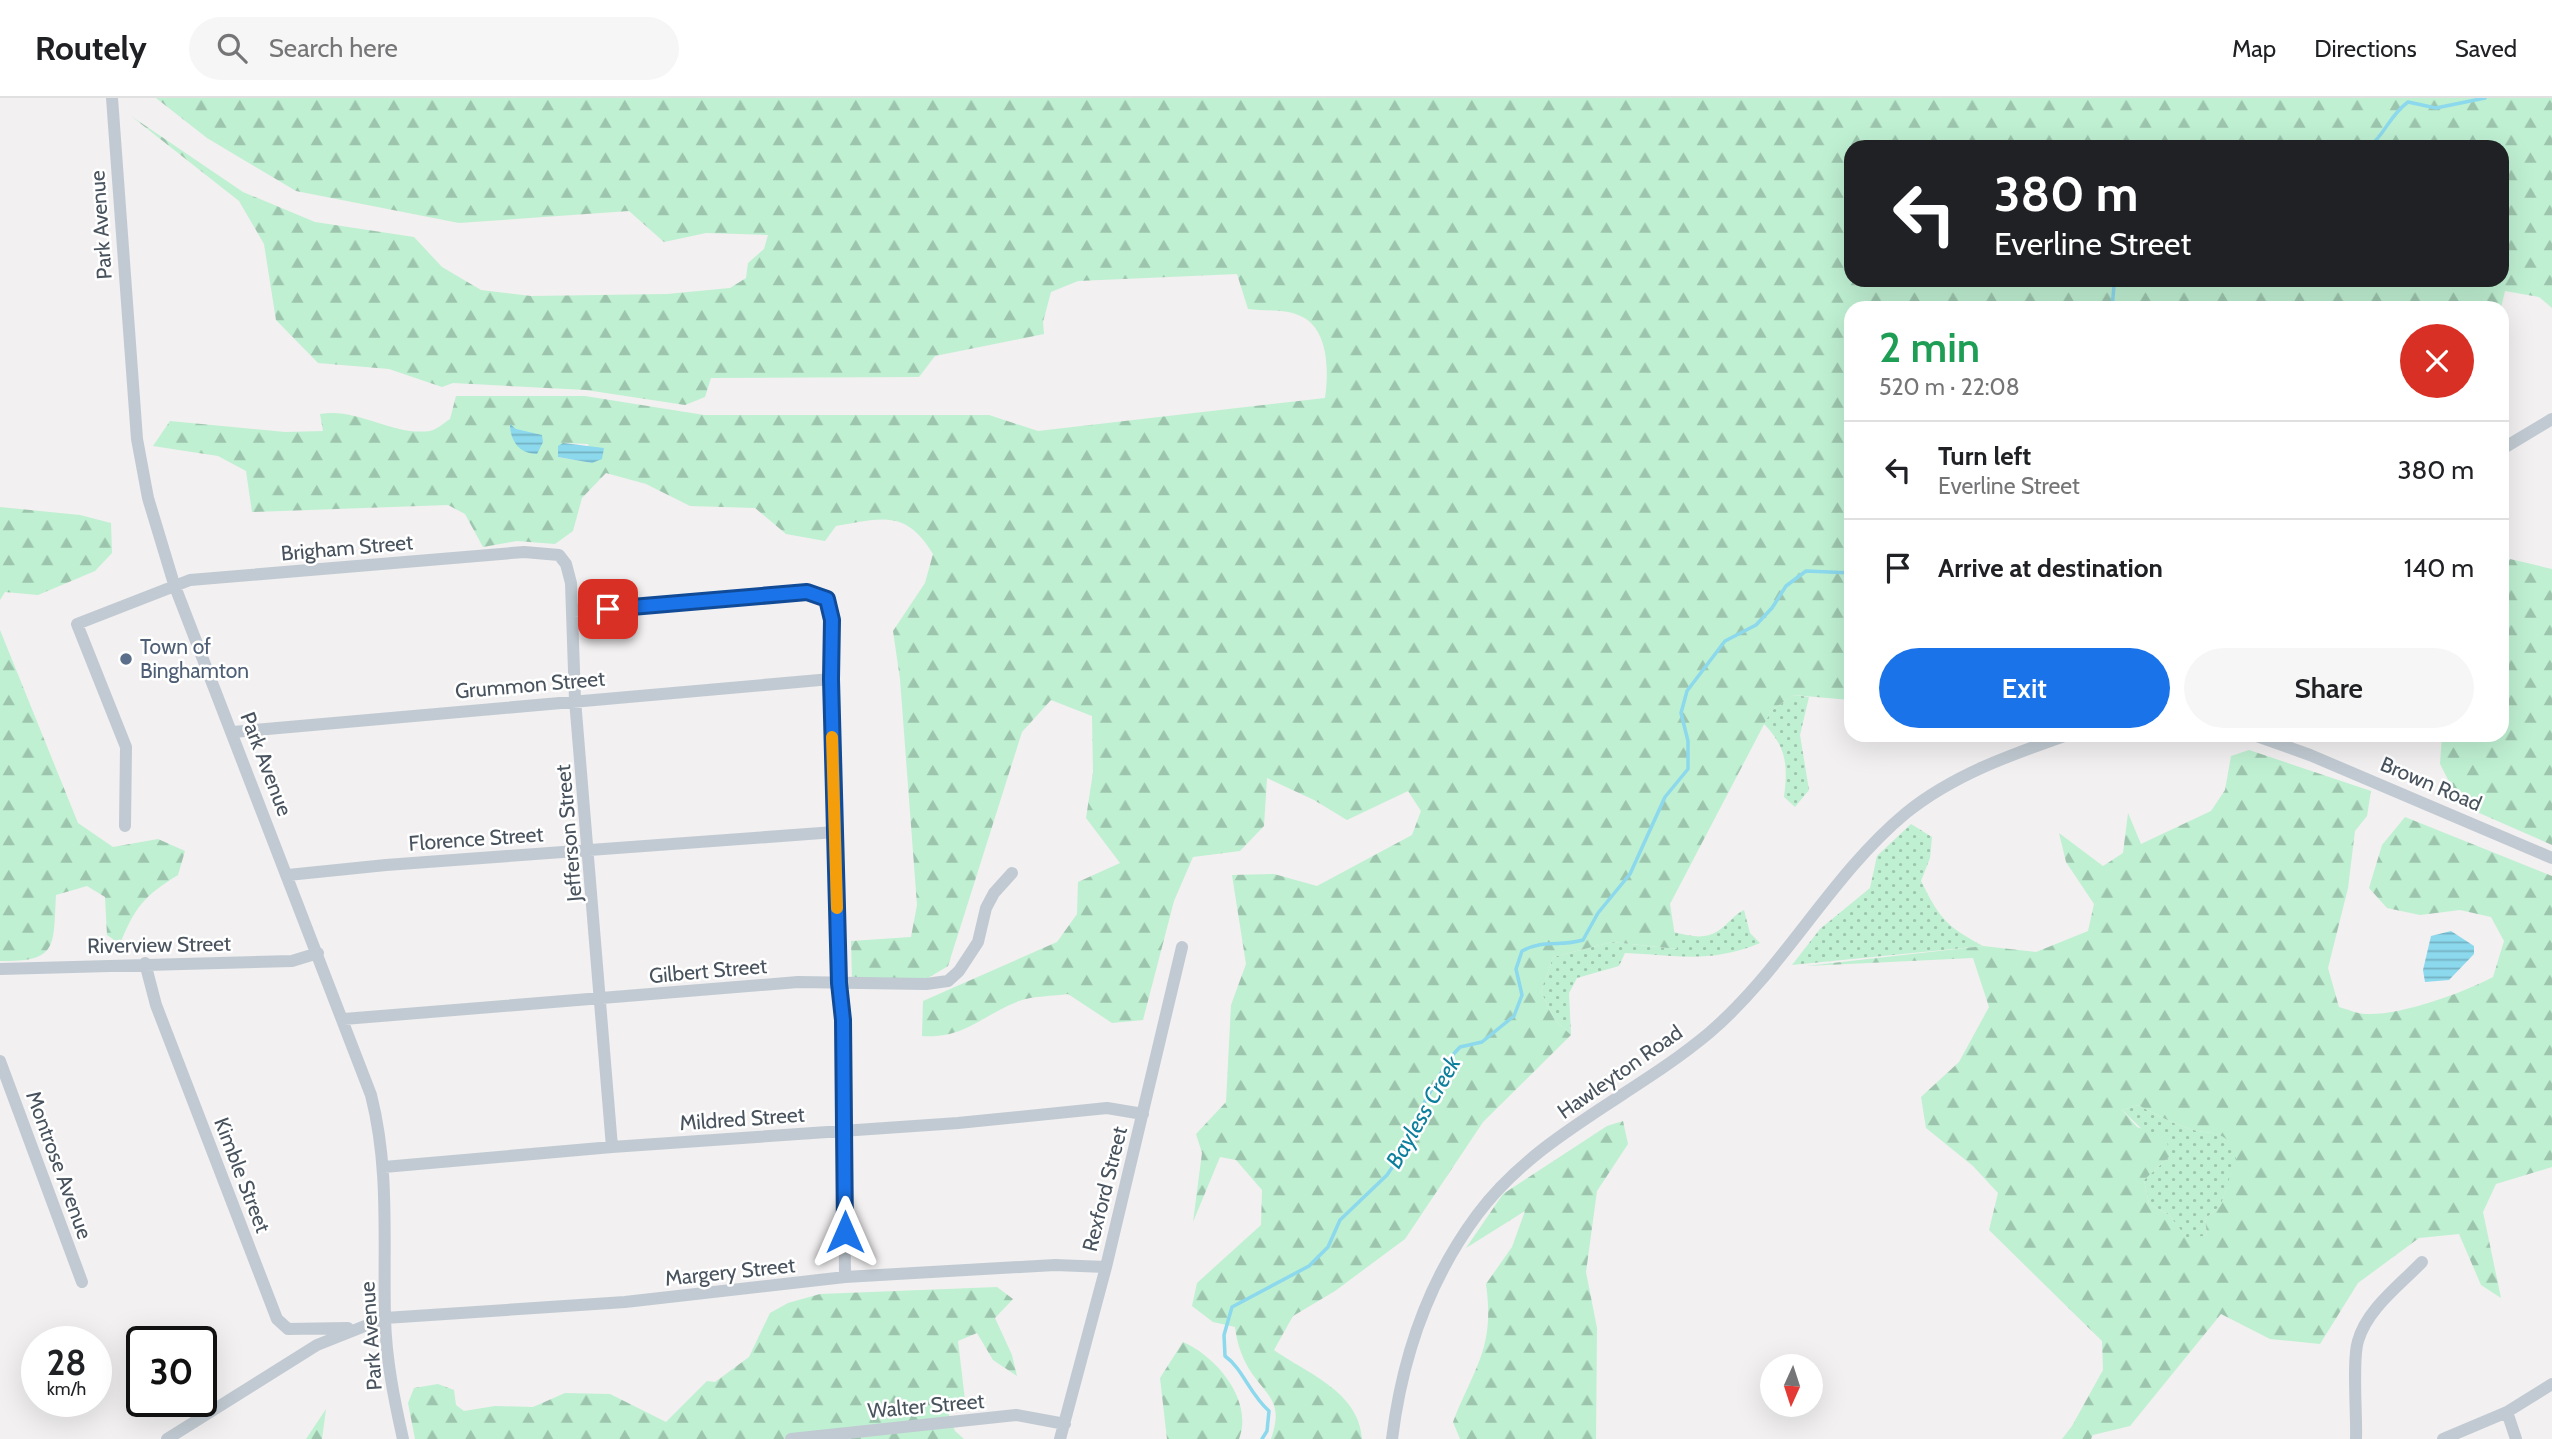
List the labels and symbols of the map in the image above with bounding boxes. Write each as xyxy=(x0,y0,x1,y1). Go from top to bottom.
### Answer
street label: Park Avenue xyxy=(84,169,117,280)
street label: Brigham Street xyxy=(280,529,414,566)
pin xyxy=(578,579,638,639)
place label: Town of Binghamton xyxy=(140,634,249,683)
marker: Town of Binghamton xyxy=(118,651,134,667)
street label: Grummon Street xyxy=(454,665,606,704)
street label: Park Avenue xyxy=(235,708,298,819)
street label: Brown Road xyxy=(2377,751,2486,816)
street label: Jefferson Street xyxy=(550,763,587,904)
street label: Florence Street xyxy=(408,821,544,856)
street label: Riverview Street xyxy=(87,931,231,958)
street label: Gilbert Street xyxy=(648,953,768,988)
street label: Hawleyton Road xyxy=(1553,1019,1687,1124)
water label: Bayless Creek xyxy=(1380,1050,1467,1173)
street label: Montrose Avenue xyxy=(21,1087,98,1242)
street label: Mildred Street xyxy=(679,1102,805,1135)
street label: Kimble Street xyxy=(209,1114,276,1236)
street label: Rexford Street xyxy=(1077,1124,1132,1254)
position arrow xyxy=(808,1195,882,1269)
street label: Margery Street xyxy=(664,1252,796,1291)
street label: Park Avenue xyxy=(354,1280,387,1391)
speed limit sign: 30 xyxy=(126,1326,217,1417)
north arrow xyxy=(1760,1354,1824,1418)
street label: Walter Street xyxy=(867,1388,985,1423)

